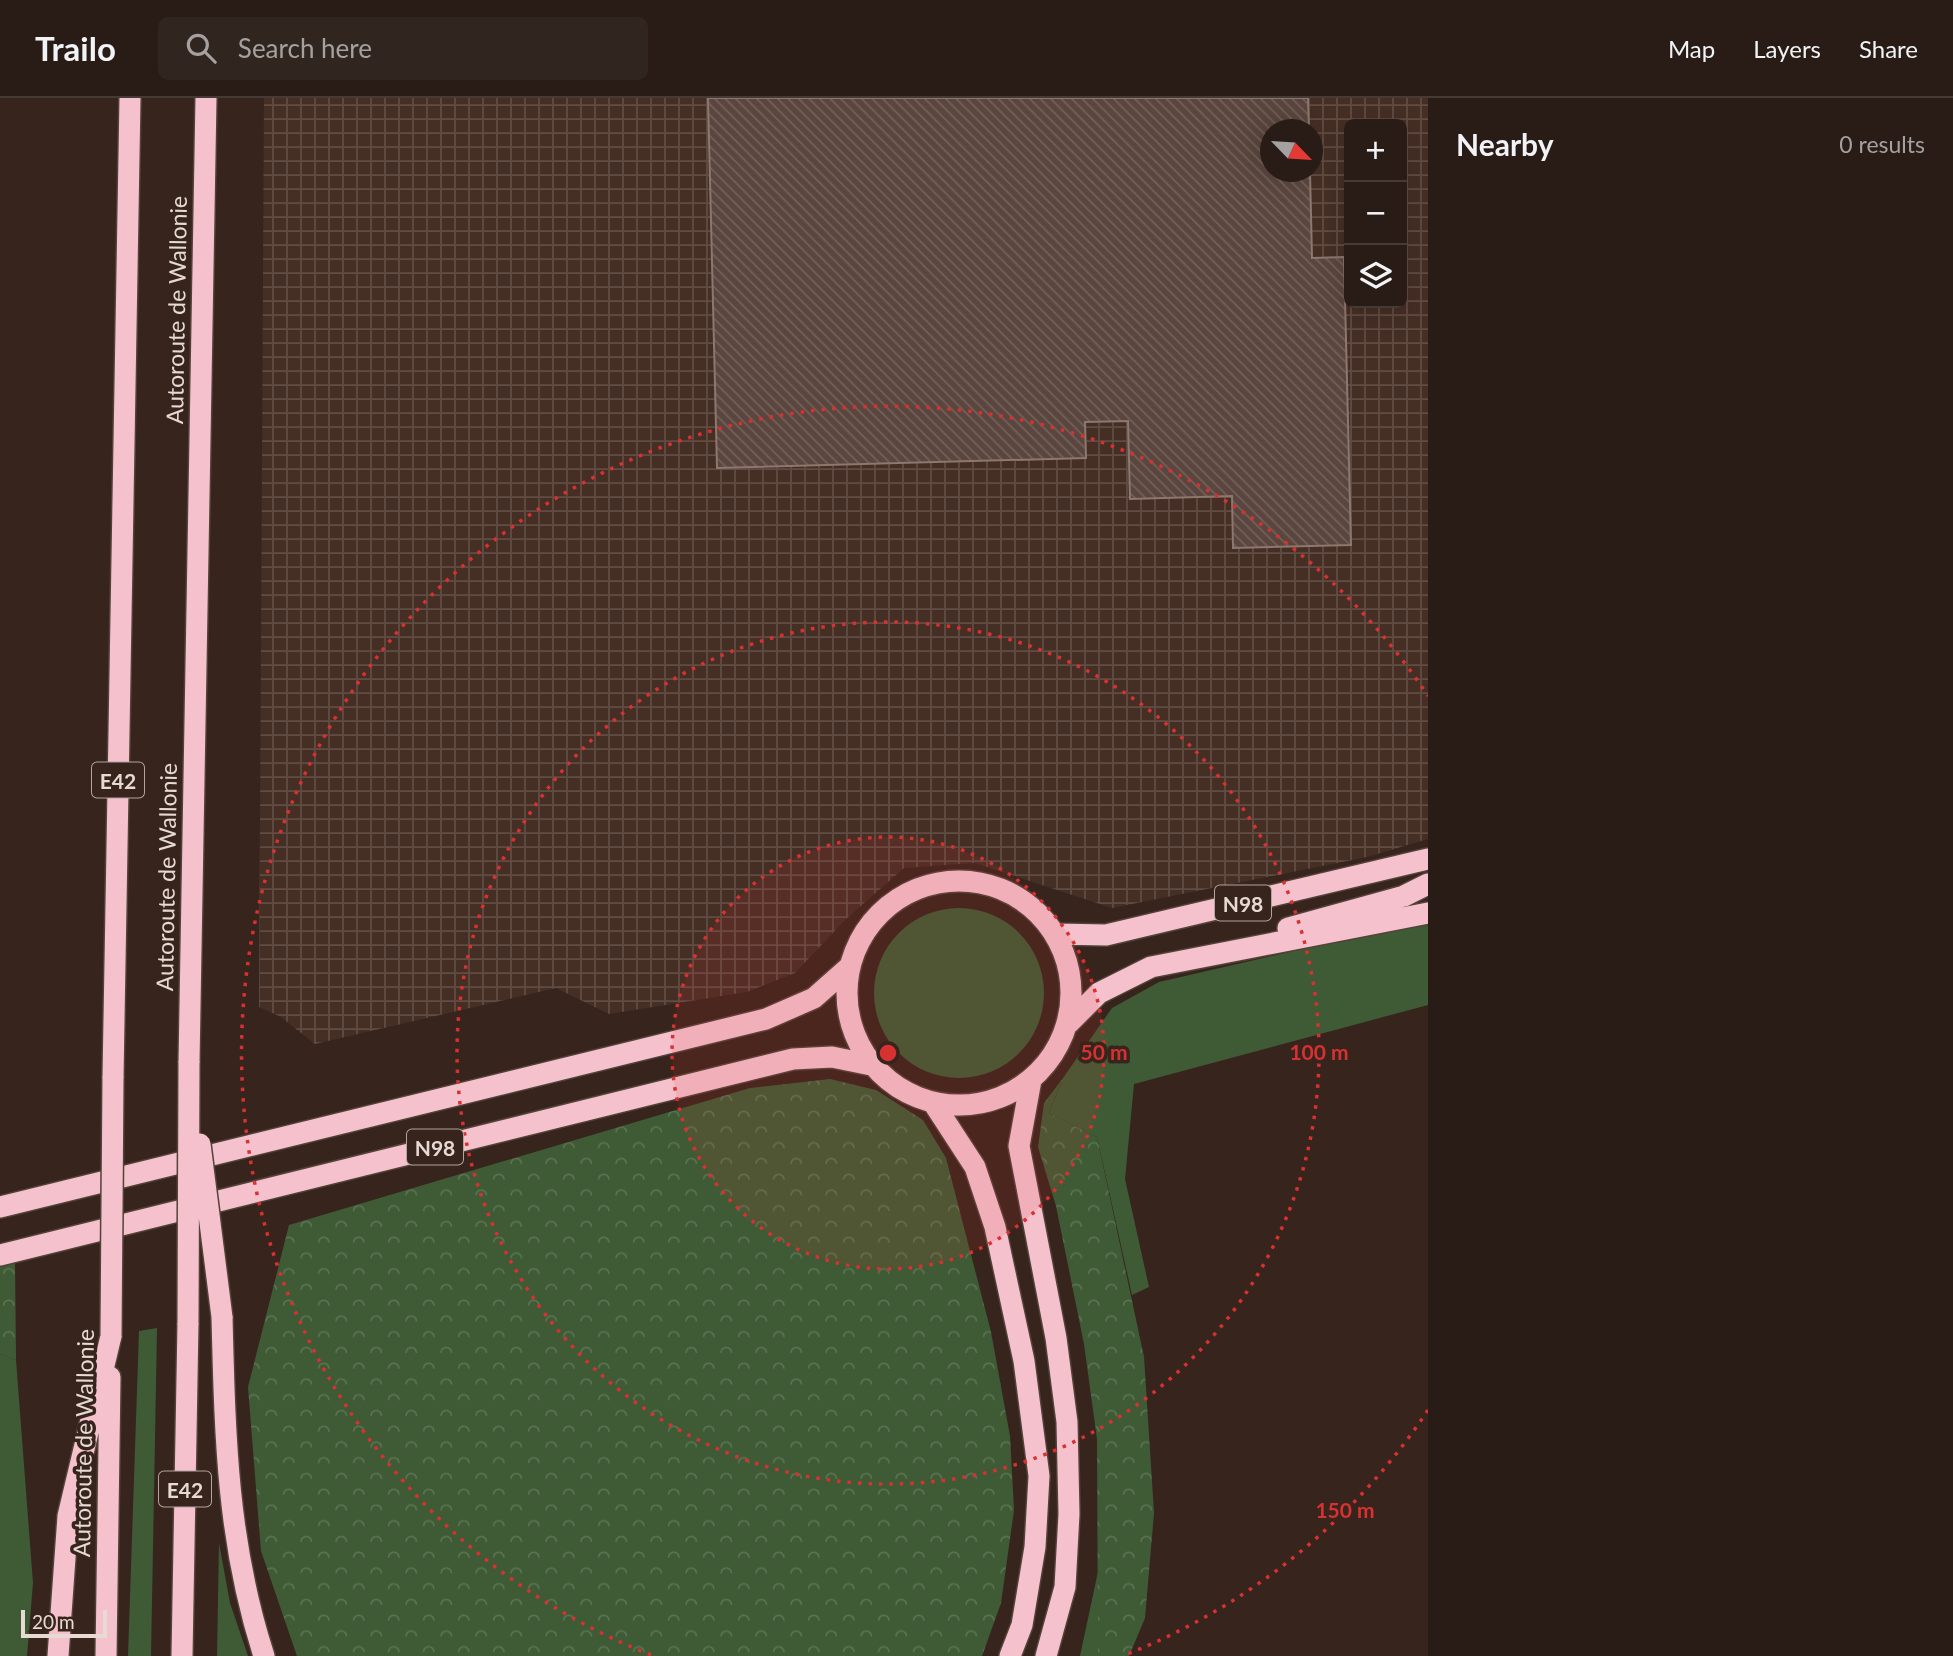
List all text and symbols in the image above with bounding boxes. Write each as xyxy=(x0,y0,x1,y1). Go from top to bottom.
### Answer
search box xyxy=(158,17,648,80)
text: Trailo xyxy=(35,28,116,68)
icon: search xyxy=(182,29,220,67)
text: Search here xyxy=(238,32,372,64)
text: Map xyxy=(1668,34,1715,63)
text: Layers xyxy=(1753,34,1821,63)
text: Share xyxy=(1859,34,1918,63)
north arrow xyxy=(1260,119,1323,182)
map controls xyxy=(1344,119,1407,308)
button: + xyxy=(1344,119,1407,182)
text: Nearby xyxy=(1456,126,1554,162)
text: 0 results xyxy=(1839,130,1925,158)
button: − xyxy=(1344,182,1407,245)
street label: Autoroute de Wallonie xyxy=(160,196,192,424)
button: layers xyxy=(1344,245,1407,308)
road number: E42 xyxy=(92,762,144,798)
street label: Autoroute de Wallonie xyxy=(150,763,182,991)
road number: N98 xyxy=(1215,886,1271,920)
text: 50 m xyxy=(1080,1039,1128,1064)
text: 100 m xyxy=(1289,1039,1349,1064)
centre of rings xyxy=(876,1041,900,1065)
road number: N98 xyxy=(407,1130,463,1164)
street label: Autoroute de Wallonie xyxy=(67,1329,99,1557)
road number: E42 xyxy=(159,1472,211,1506)
text: 150 m xyxy=(1315,1497,1375,1522)
scale bar xyxy=(21,1607,107,1639)
text: 20 m xyxy=(32,1610,75,1633)

